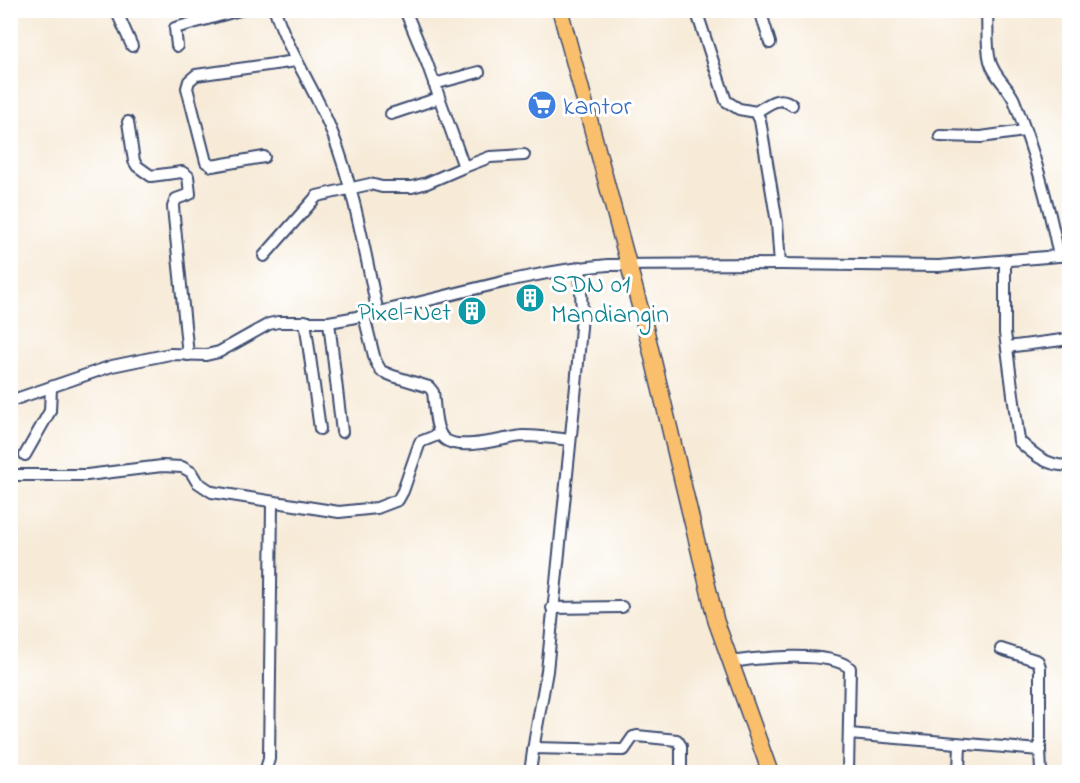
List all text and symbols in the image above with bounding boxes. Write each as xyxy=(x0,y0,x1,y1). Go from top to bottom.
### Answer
supermarket icon: kantor xyxy=(526,89,558,121)
place label: kantor xyxy=(563,89,633,127)
place label: SDN 01 Mandiangin xyxy=(551,267,669,335)
building icon: SDN 01 Mandiangin xyxy=(514,282,546,314)
place label: Pixel-Net xyxy=(357,295,451,333)
building icon: Pixel-Net xyxy=(456,295,488,327)

